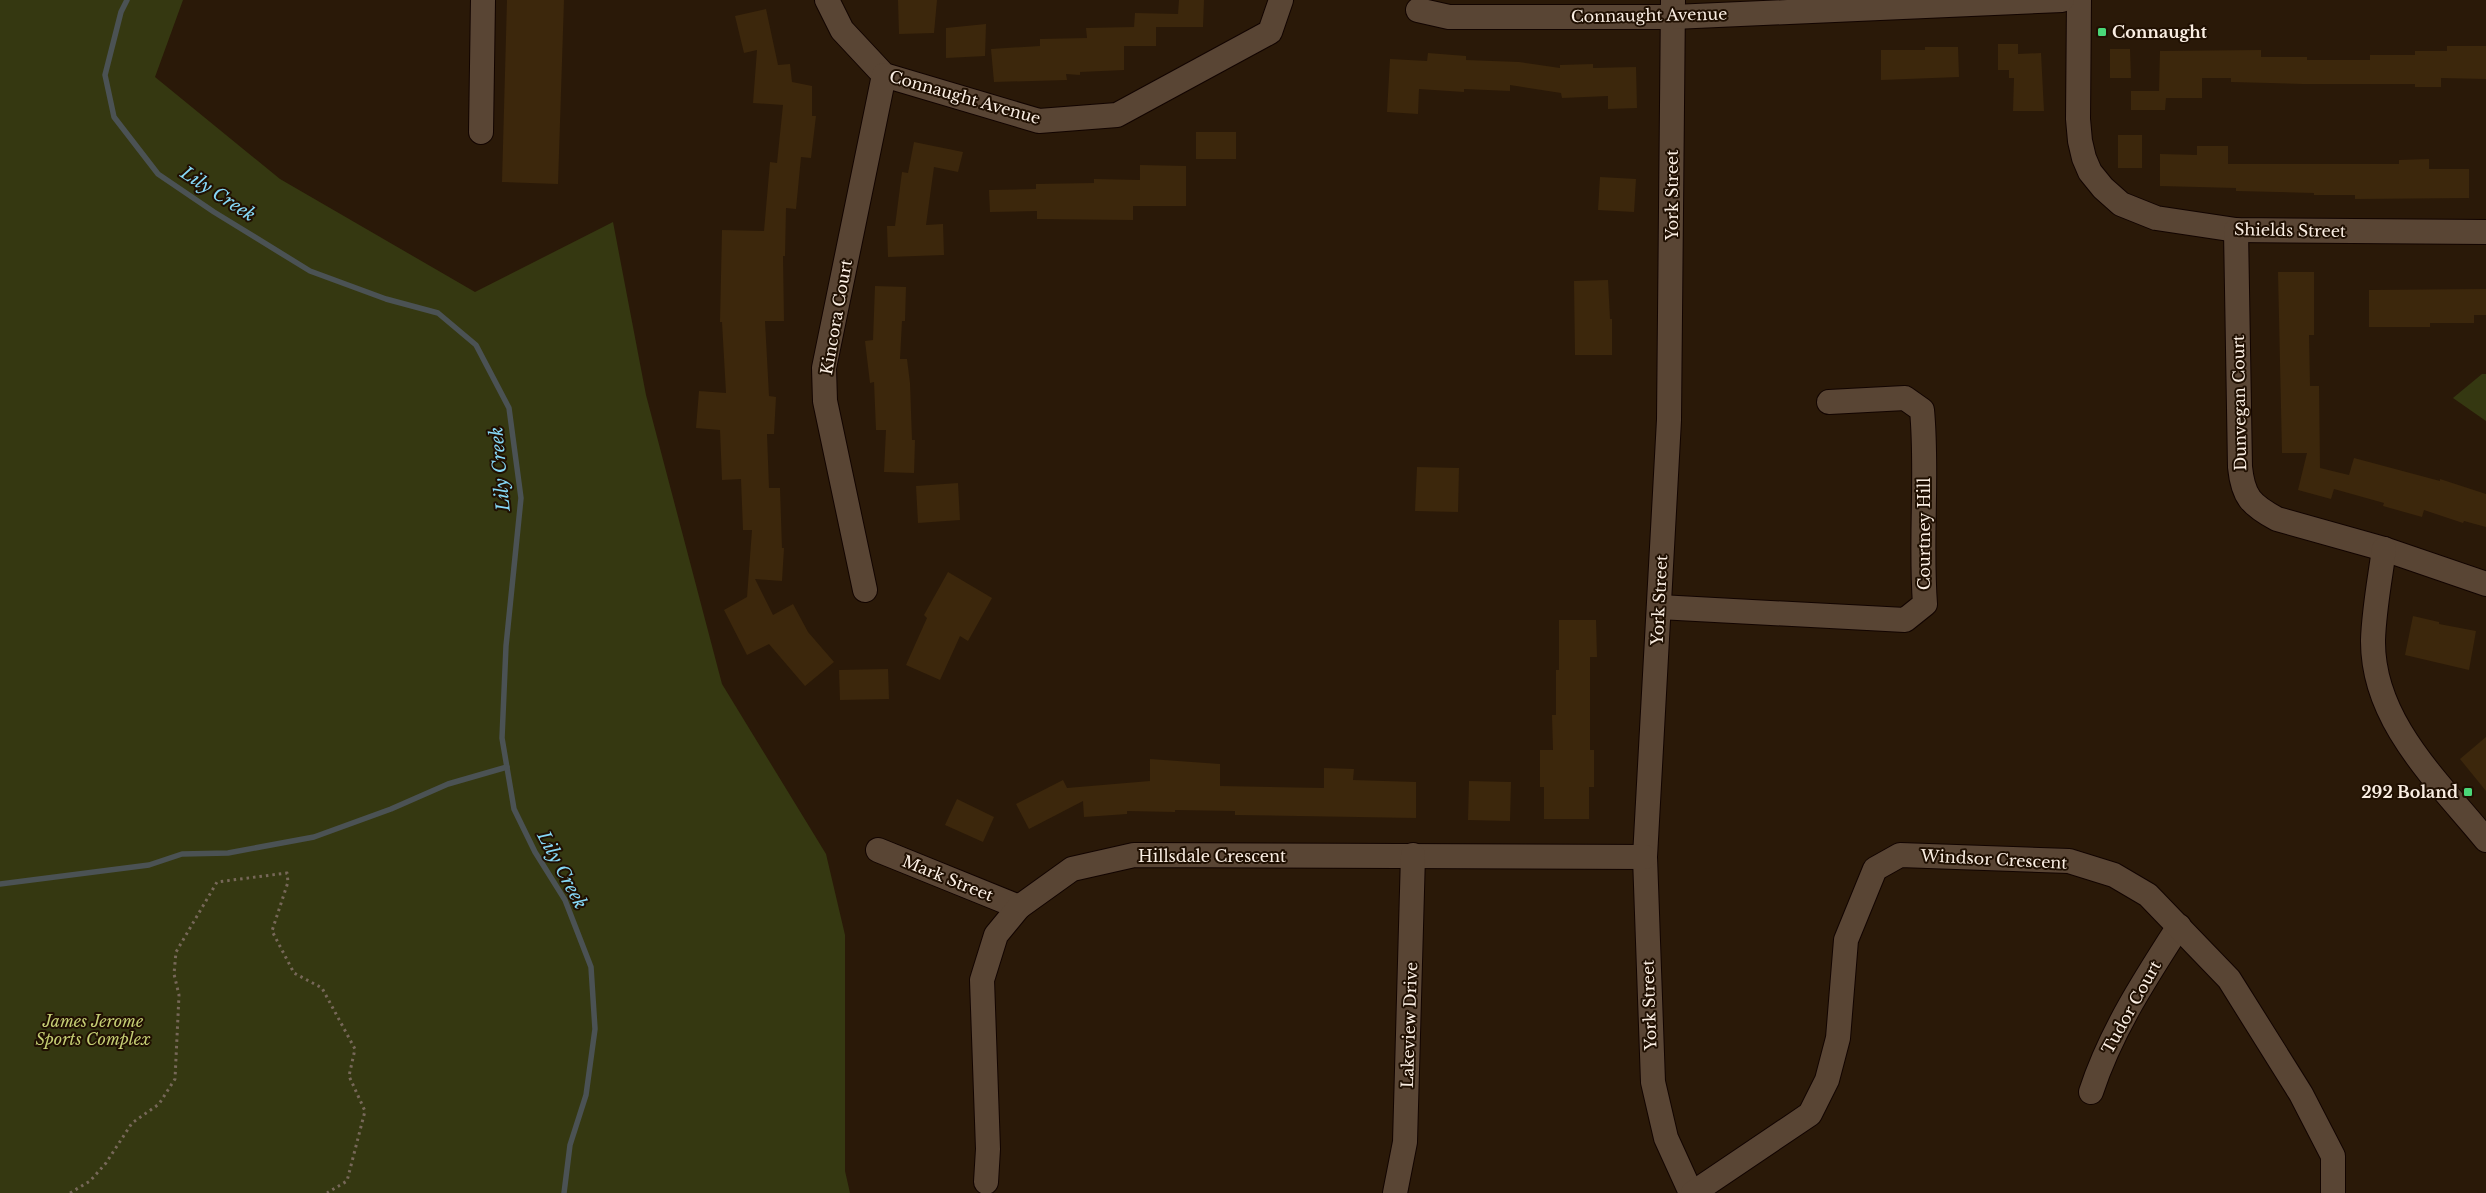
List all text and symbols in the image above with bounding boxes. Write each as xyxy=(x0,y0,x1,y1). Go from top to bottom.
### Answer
street label: Connaught Avenue xyxy=(1571,4,1727,26)
place label: Connaught xyxy=(2112,22,2208,42)
marker: Connaught xyxy=(2096,26,2108,38)
street label: Connaught Avenue xyxy=(887,66,1043,128)
street label: York Street xyxy=(1662,150,1682,241)
water label: Lily Creek xyxy=(176,161,260,226)
street label: Shields Street xyxy=(2234,219,2346,241)
street label: Kincora Court xyxy=(816,258,856,376)
street label: Dunvegan Court xyxy=(2228,335,2250,471)
water label: Lily Creek xyxy=(485,426,515,513)
street label: Courtney Hill xyxy=(1914,478,1934,590)
street label: York Street xyxy=(1647,554,1671,647)
place label: 292 Boland xyxy=(2361,782,2458,802)
marker: 292 Boland xyxy=(2462,786,2474,798)
water label: Lily Creek xyxy=(532,826,592,913)
street label: Windsor Crescent xyxy=(1919,845,2068,873)
street label: Hillsdale Crescent xyxy=(1138,846,1286,866)
street label: Mark Street xyxy=(900,851,996,905)
street label: Tudor Court xyxy=(2097,957,2165,1057)
street label: York Street xyxy=(1637,959,1661,1052)
street label: Lakeview Drive xyxy=(1397,961,1421,1089)
park label: James Jerome Sports Complex xyxy=(36,1011,151,1049)

